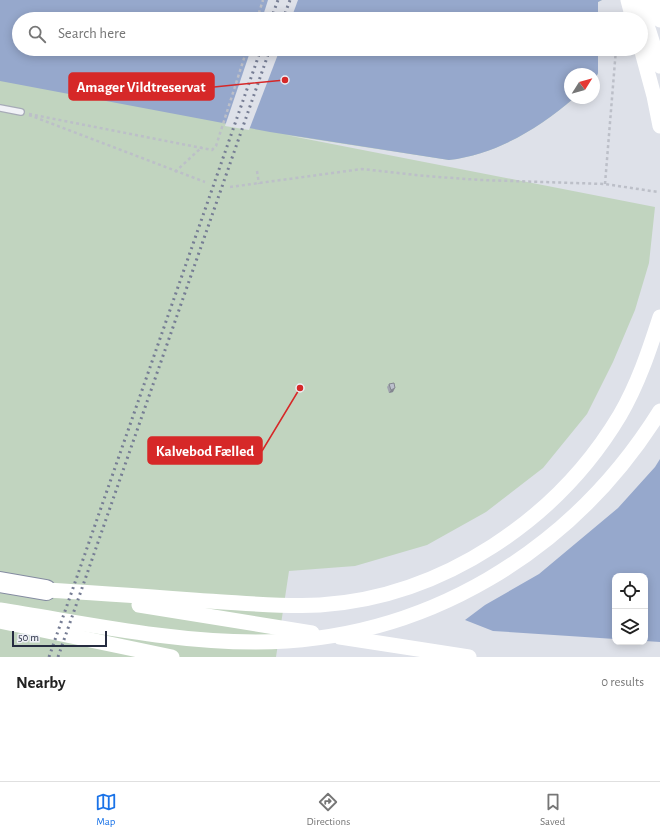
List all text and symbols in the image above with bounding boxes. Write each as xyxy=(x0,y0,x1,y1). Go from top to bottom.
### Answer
search box xyxy=(12,12,648,56)
icon: search xyxy=(26,23,48,45)
text: Search here xyxy=(58,26,126,41)
north arrow xyxy=(564,68,600,104)
callout: Amager Vildtreservat xyxy=(69,73,214,100)
text: Amager Vildtreservat xyxy=(76,80,206,95)
callout: Kalvebod Fælled xyxy=(148,437,262,464)
text: Kalvebod Fælled xyxy=(156,444,254,459)
map controls xyxy=(612,573,648,645)
button: locate xyxy=(612,573,648,609)
button: layers xyxy=(612,609,648,645)
scale bar xyxy=(12,629,107,648)
text: 50 m xyxy=(18,632,39,643)
text: Nearby xyxy=(16,674,66,691)
text: 0 results xyxy=(601,676,644,689)
tab: Map xyxy=(95,791,117,828)
tab: Directions xyxy=(306,791,350,828)
tab: Saved xyxy=(540,791,565,828)

